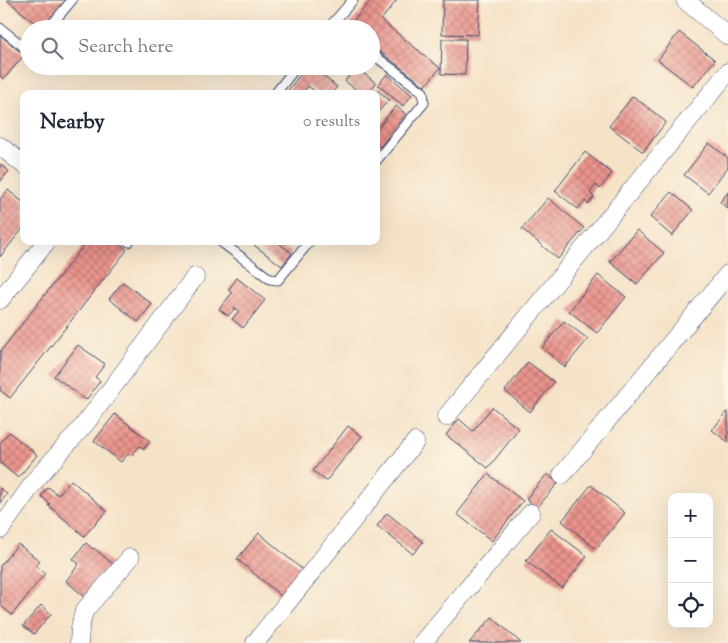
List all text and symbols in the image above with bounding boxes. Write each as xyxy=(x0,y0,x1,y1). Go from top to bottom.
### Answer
search box xyxy=(20,20,380,75)
icon: search xyxy=(38,34,66,62)
text: Search here xyxy=(78,34,173,61)
text: Nearby xyxy=(40,108,105,138)
text: 0 results xyxy=(303,111,360,134)
map controls xyxy=(668,493,713,628)
button: + xyxy=(668,493,713,538)
button: − xyxy=(668,538,713,583)
button: locate xyxy=(668,583,713,628)

